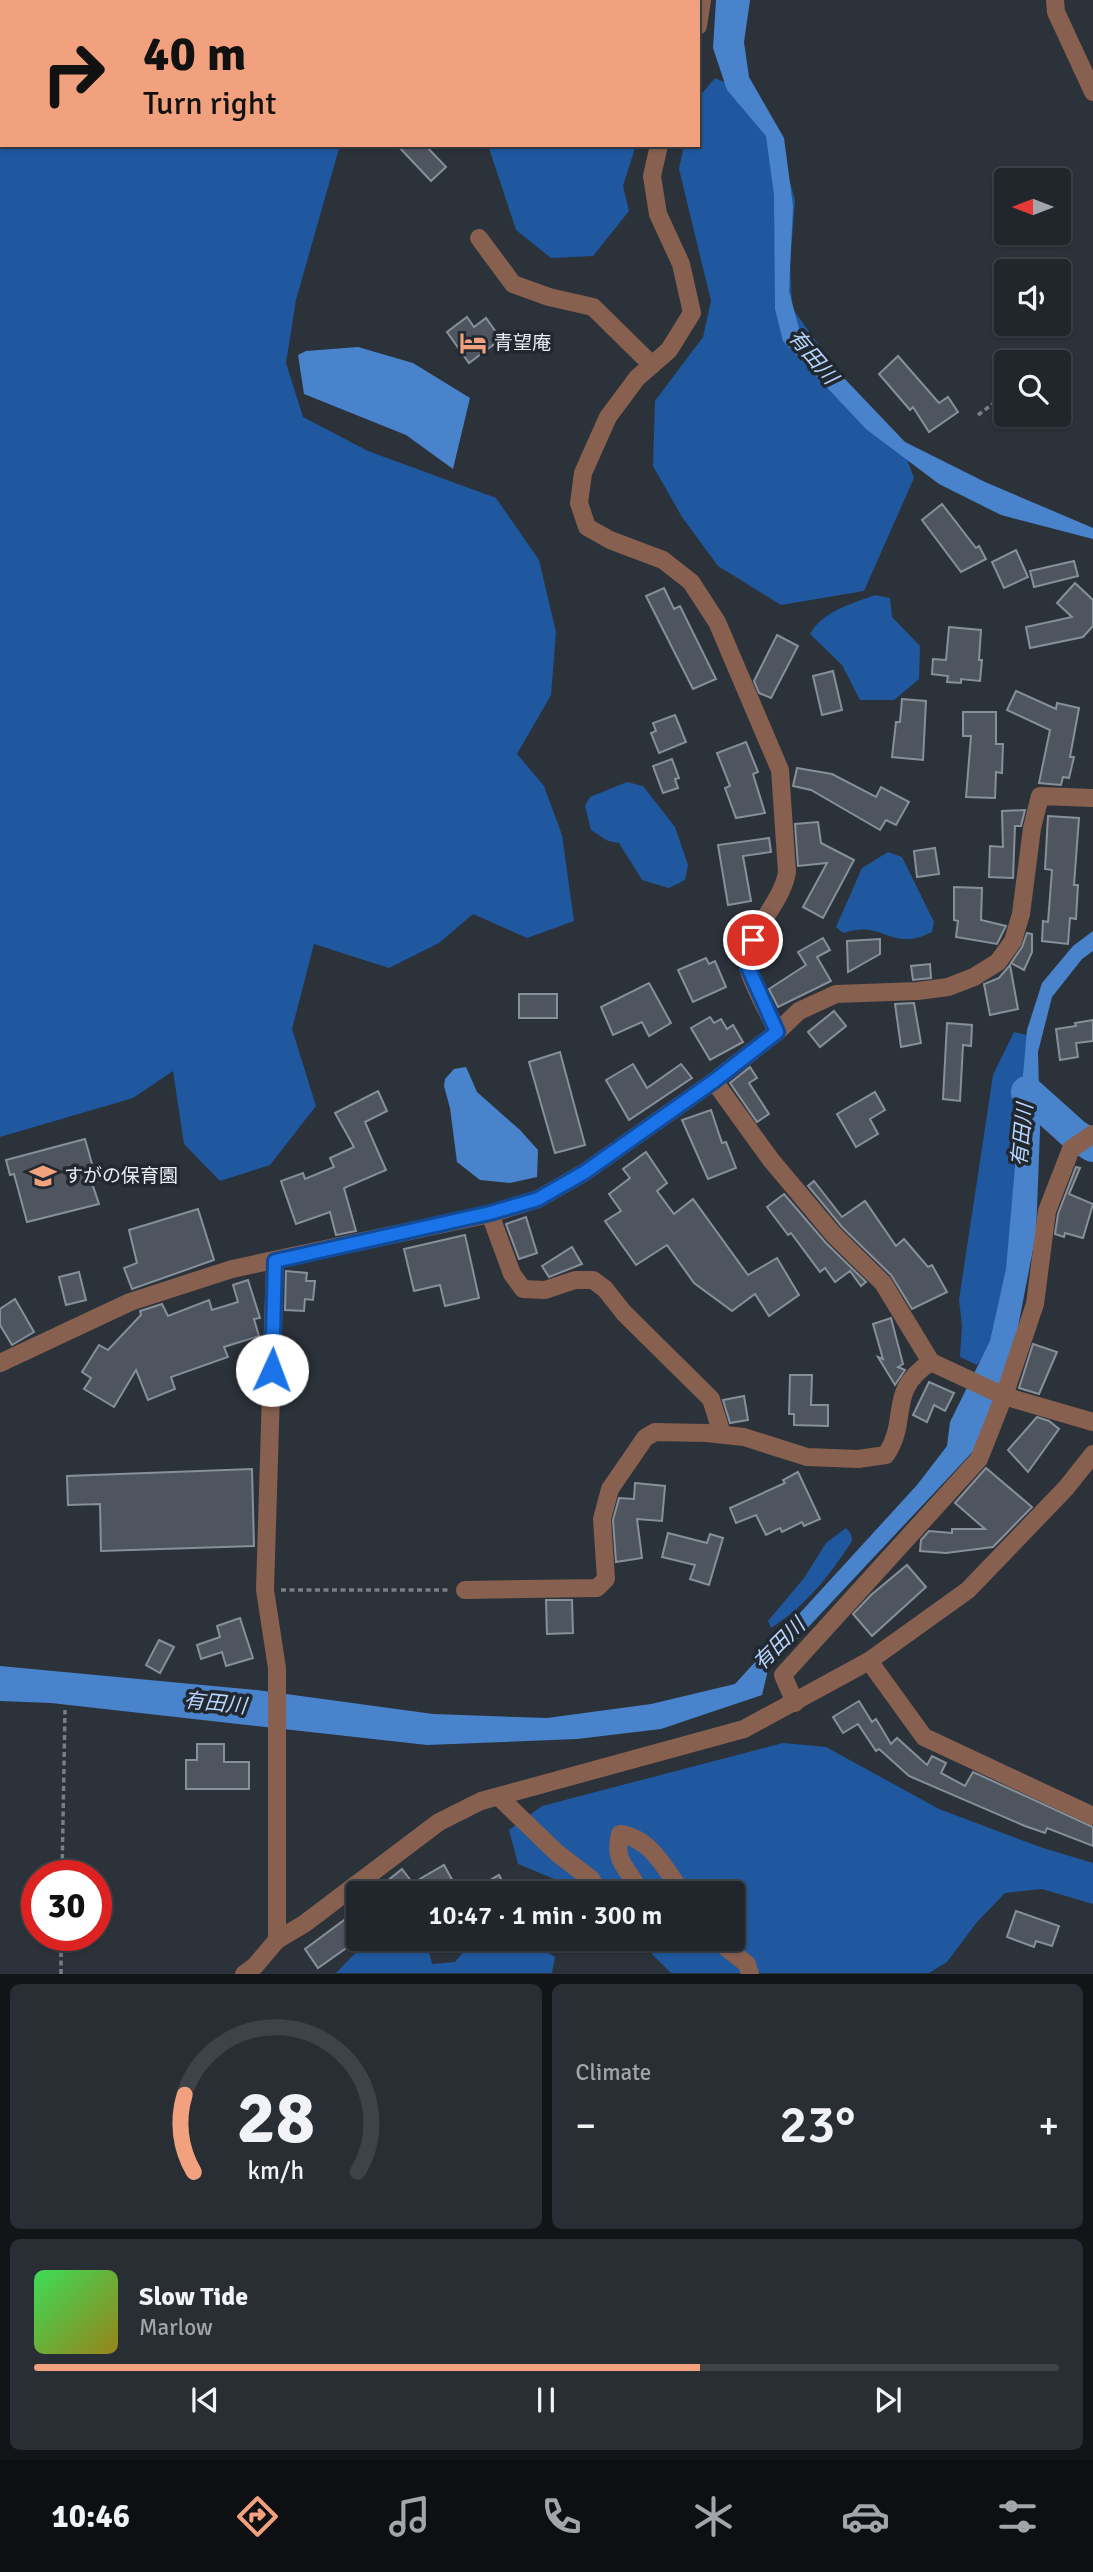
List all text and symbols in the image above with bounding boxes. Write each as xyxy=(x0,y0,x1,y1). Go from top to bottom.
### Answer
text: 40 m xyxy=(143,24,246,84)
icon: right xyxy=(28,28,119,119)
text: Turn right xyxy=(143,84,276,123)
north arrow xyxy=(994,168,1071,245)
map controls xyxy=(994,168,1071,427)
button: sound xyxy=(994,259,1071,336)
water label: 有田川 xyxy=(783,325,844,391)
hotel icon: 青望庵 xyxy=(458,328,488,358)
place label: 青望庵 xyxy=(494,331,551,355)
button: search xyxy=(994,350,1071,427)
pin xyxy=(723,910,783,970)
icon: arrive xyxy=(734,921,772,959)
water label: 有田川 xyxy=(1006,1100,1038,1168)
school or university icon: すがの保育園 xyxy=(28,1161,58,1191)
place label: すがの保育園 xyxy=(64,1164,178,1188)
position arrow xyxy=(235,1333,309,1407)
water label: 有田川 xyxy=(748,1611,812,1675)
water label: 有田川 xyxy=(182,1687,250,1719)
speed limit sign: 30 xyxy=(21,1860,112,1951)
text: 10:47 · 1 min · 300 m xyxy=(429,1900,662,1932)
text: Climate xyxy=(576,2058,651,2087)
text: 28 xyxy=(236,2075,315,2164)
text: 23° xyxy=(779,2093,855,2157)
text: − xyxy=(576,2102,596,2149)
text: + xyxy=(1038,2102,1059,2149)
text: km/h xyxy=(247,2155,304,2186)
text: Slow Tide xyxy=(139,2281,248,2313)
text: Marlow xyxy=(139,2313,213,2342)
icon: previous xyxy=(186,2381,224,2419)
icon: pause xyxy=(527,2381,565,2419)
icon: next xyxy=(869,2381,907,2419)
icon: directions xyxy=(233,2492,282,2541)
icon: music xyxy=(385,2492,434,2541)
icon: phone xyxy=(537,2492,586,2541)
icon: climate xyxy=(689,2492,738,2541)
icon: car xyxy=(841,2492,890,2541)
icon: filters xyxy=(993,2492,1042,2541)
text: 10:46 xyxy=(51,2497,130,2536)

